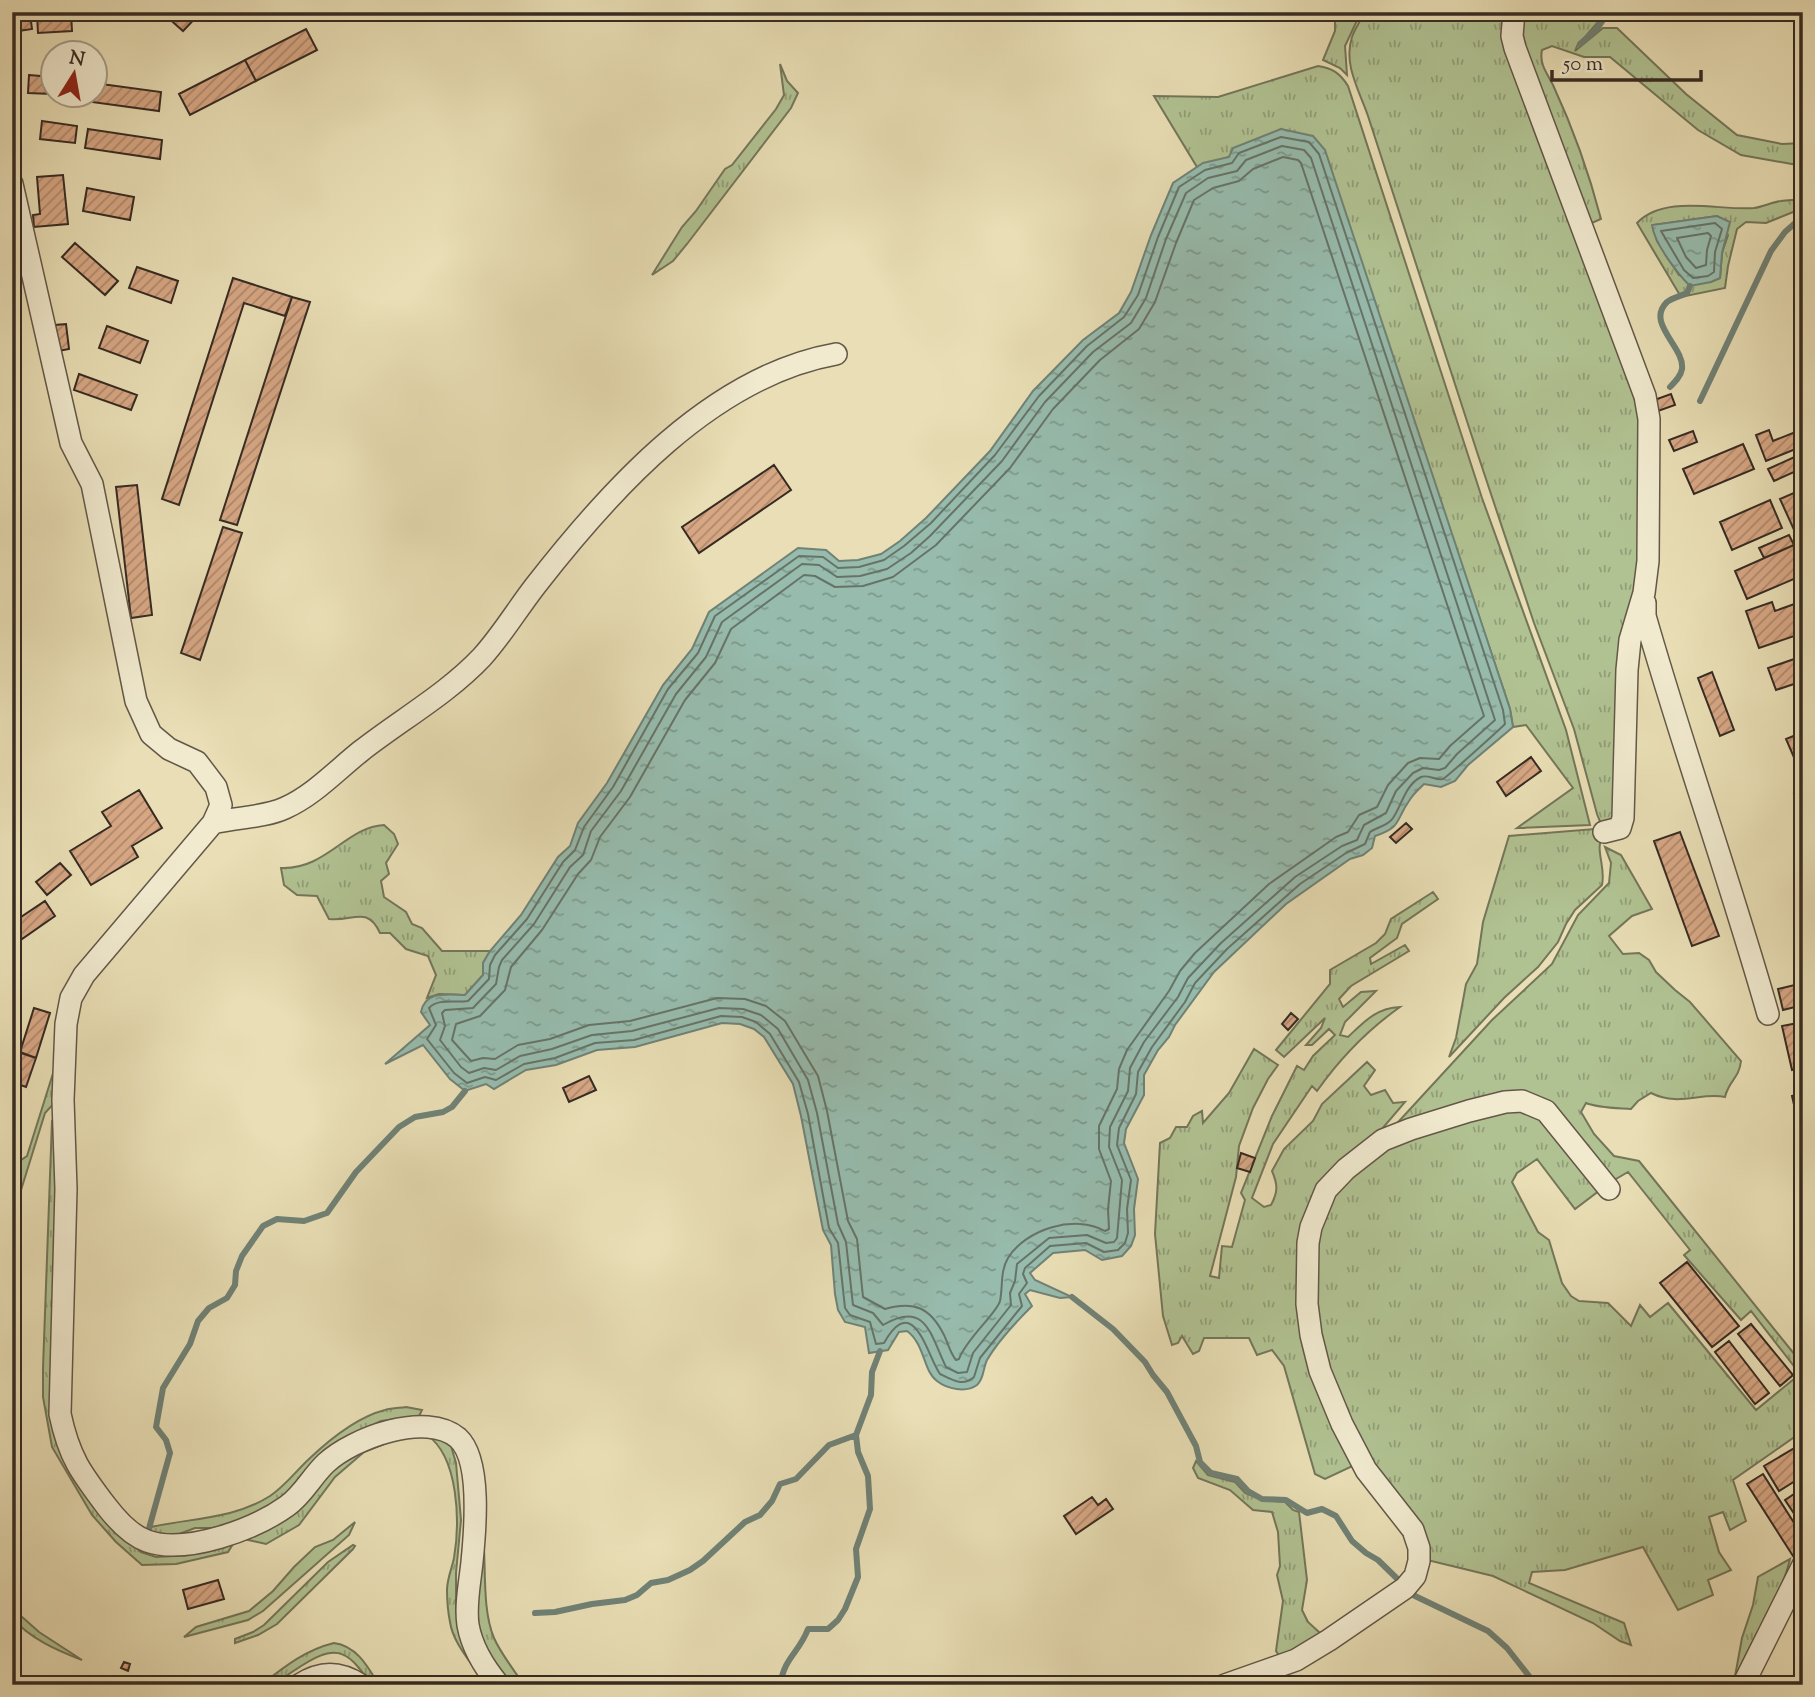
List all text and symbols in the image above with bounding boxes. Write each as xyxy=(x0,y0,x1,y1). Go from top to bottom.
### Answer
north arrow xyxy=(38,38,108,108)
scale bar xyxy=(1552,38,1701,82)
text: N xyxy=(67,45,87,74)
text: 50 m xyxy=(1562,50,1603,80)

